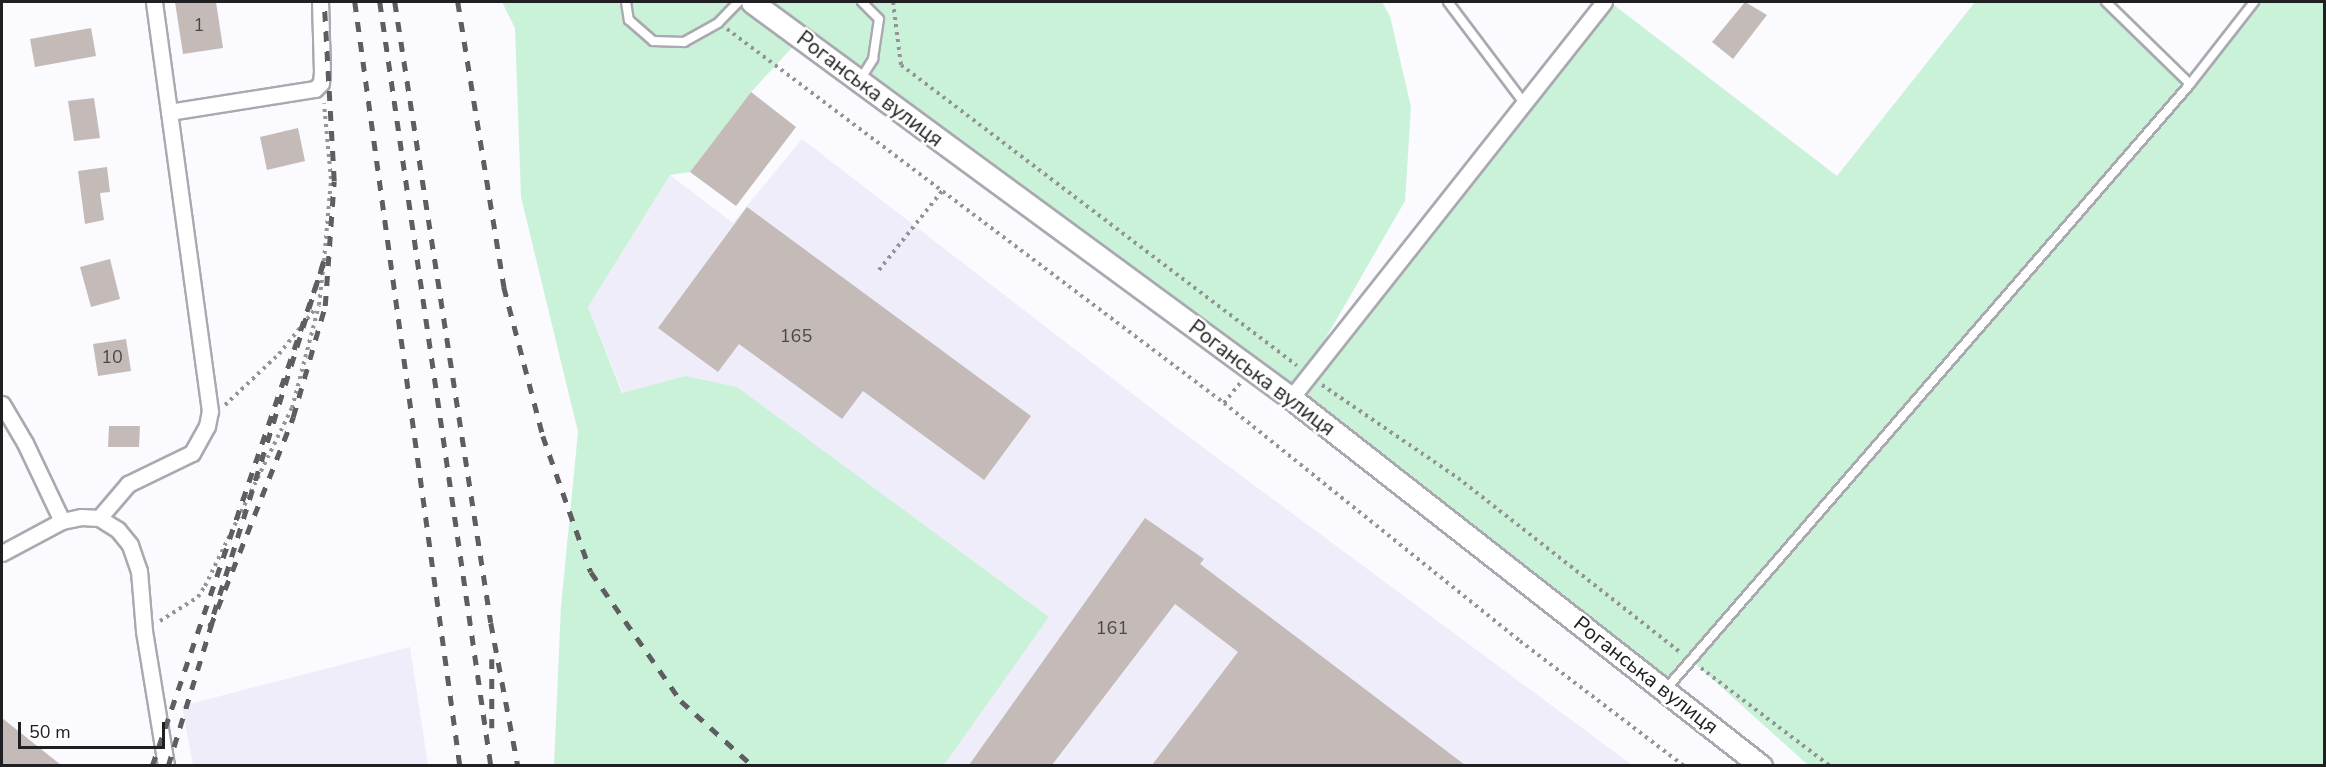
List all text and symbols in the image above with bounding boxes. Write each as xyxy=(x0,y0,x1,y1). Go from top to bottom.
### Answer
house number: 1 xyxy=(194,14,204,36)
street label: Роганська вулиця xyxy=(792,26,948,152)
street label: Роганська вулиця xyxy=(1184,315,1340,441)
house number: 165 xyxy=(780,325,812,347)
house number: 10 xyxy=(101,346,123,368)
street label: Роганська вулиця xyxy=(1569,611,1723,739)
house number: 161 xyxy=(1096,617,1128,639)
scale bar xyxy=(21,710,168,748)
text: 50 m xyxy=(29,720,71,744)

